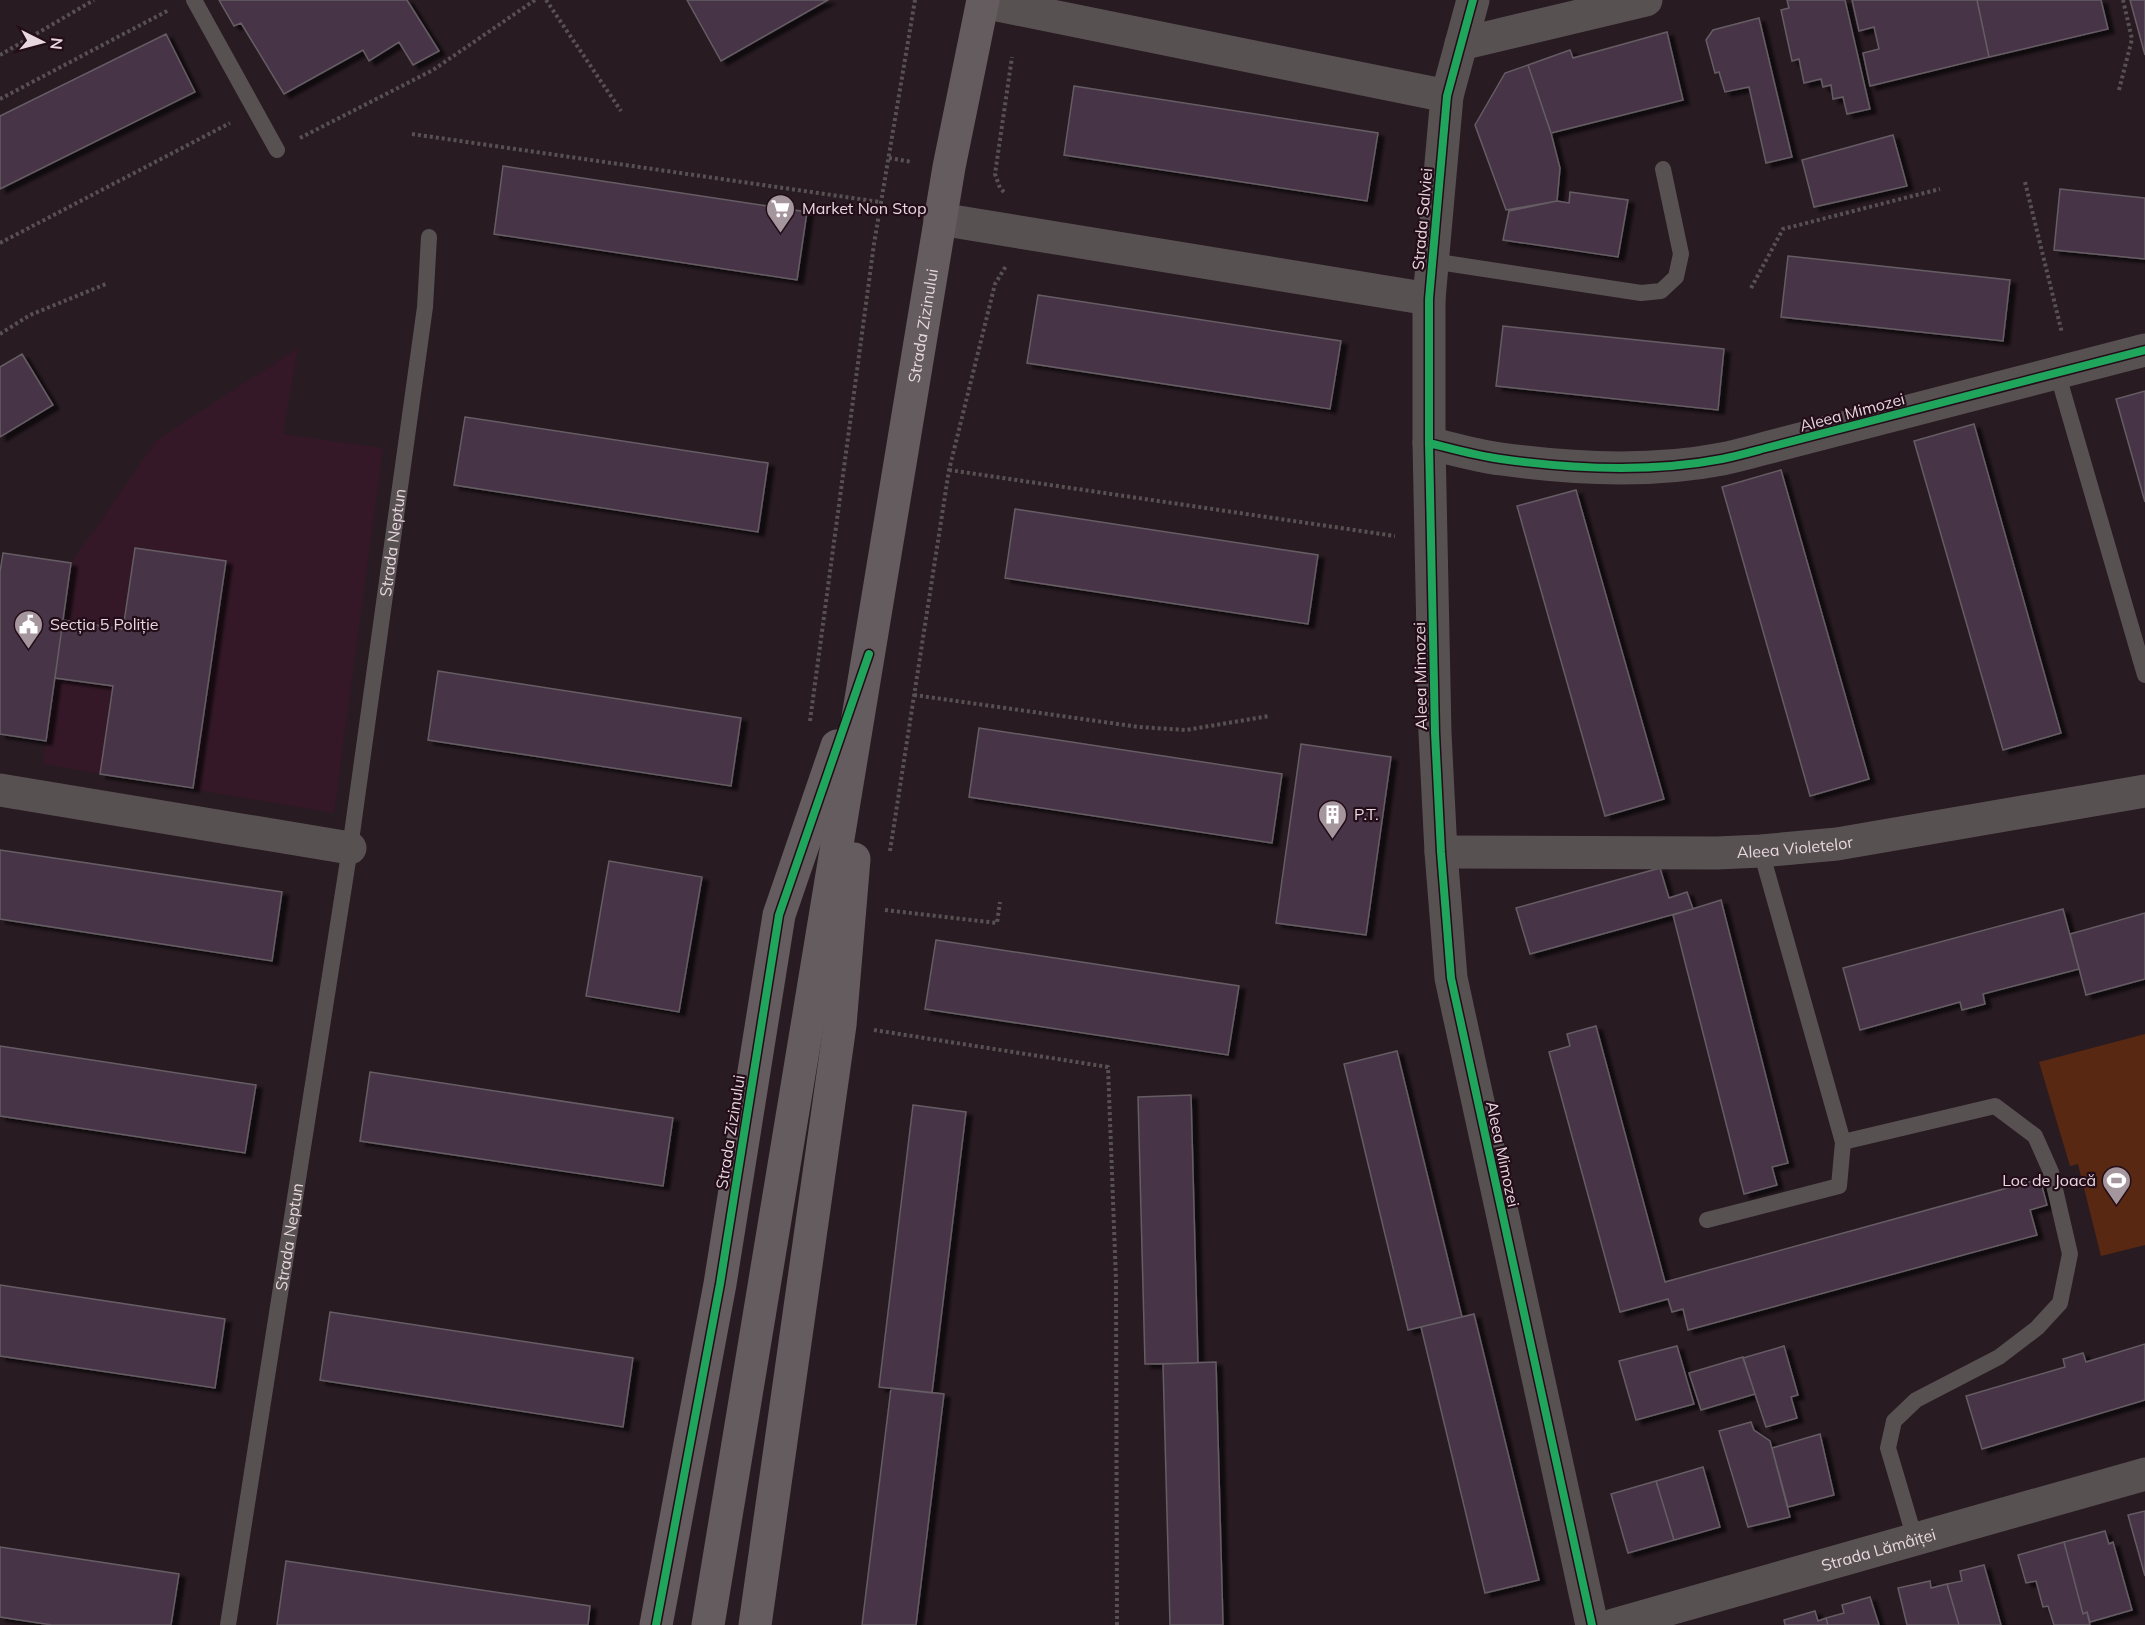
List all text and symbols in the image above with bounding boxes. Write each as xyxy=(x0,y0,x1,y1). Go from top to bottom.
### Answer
north arrow xyxy=(12,12,72,72)
text: N xyxy=(46,37,67,51)
street label: Strada Salviei xyxy=(1408,167,1436,271)
supermarket icon: Market Non Stop xyxy=(765,192,797,234)
place label: Market Non Stop xyxy=(802,198,926,218)
street label: Strada Zizinului xyxy=(904,267,942,384)
street label: Aleea Mimozei xyxy=(1797,388,1907,436)
street label: Strada Neptun xyxy=(375,487,410,598)
public building icon: Secția 5 Poliție xyxy=(13,608,45,650)
place label: Secția 5 Poliție xyxy=(50,614,158,634)
street label: Aleea Mimozei xyxy=(1409,622,1431,730)
building icon: P.T. xyxy=(1317,798,1349,840)
place label: P.T. xyxy=(1354,804,1379,824)
street label: Aleea Violetelor xyxy=(1736,831,1855,862)
street label: Strada Zizinului xyxy=(711,1074,749,1190)
street label: Aleea Mimozei xyxy=(1482,1099,1524,1209)
sports icon: Loc de Joacă xyxy=(2101,1164,2133,1206)
place label: Loc de Joacă xyxy=(2002,1170,2096,1190)
street label: Strada Neptun xyxy=(271,1181,307,1292)
street label: Strada Lămâiței xyxy=(1819,1524,1938,1575)

